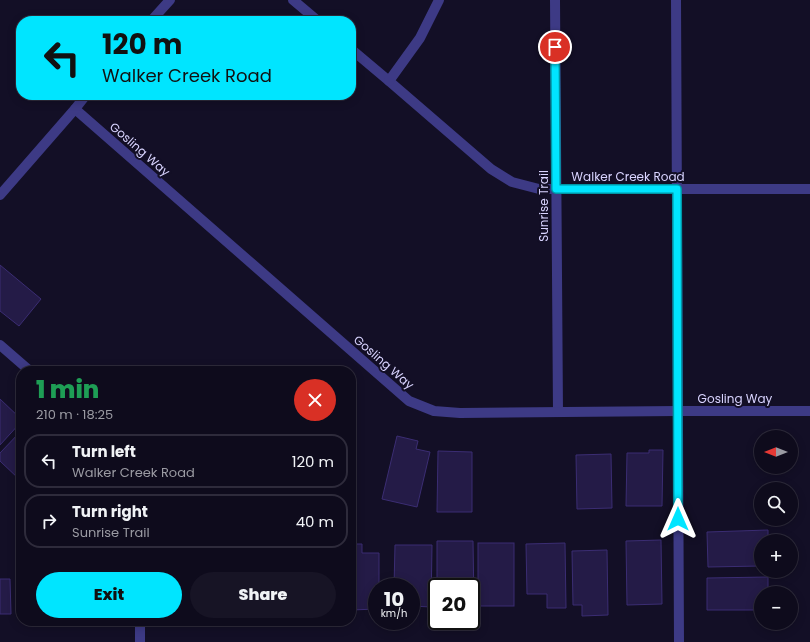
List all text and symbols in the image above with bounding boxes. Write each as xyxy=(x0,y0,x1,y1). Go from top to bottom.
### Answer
text: 120 m xyxy=(102,25,182,64)
pin xyxy=(538,30,572,64)
icon: left xyxy=(36,32,88,84)
icon: arrive xyxy=(544,36,566,58)
text: Walker Creek Road xyxy=(102,63,272,88)
street label: Gosling Way xyxy=(106,118,174,180)
street label: Walker Creek Road xyxy=(571,168,685,185)
street label: Sunrise Trail xyxy=(535,170,552,242)
street label: Gosling Way xyxy=(350,331,418,393)
text: 1 min xyxy=(36,373,99,406)
button: close xyxy=(294,379,336,421)
street label: Gosling Way xyxy=(698,390,773,407)
text: 210 m · 18:25 xyxy=(36,405,113,424)
north arrow xyxy=(754,430,798,474)
map controls xyxy=(754,430,798,630)
text: Turn left xyxy=(72,441,136,462)
icon: left xyxy=(38,450,60,472)
text: 120 m xyxy=(292,451,334,472)
text: Walker Creek Road xyxy=(72,463,195,482)
button: search xyxy=(754,482,798,526)
position arrow xyxy=(657,498,699,540)
text: Turn right xyxy=(72,501,148,522)
icon: right xyxy=(38,510,60,532)
text: 40 m xyxy=(296,511,334,532)
text: Sunrise Trail xyxy=(72,523,150,542)
button: + xyxy=(754,534,798,578)
button: Exit xyxy=(36,572,182,618)
button: Share xyxy=(190,572,336,618)
speed limit sign: 20 xyxy=(428,578,480,630)
text: 10 xyxy=(384,585,404,613)
button: − xyxy=(754,586,798,630)
text: km/h xyxy=(381,606,407,621)

